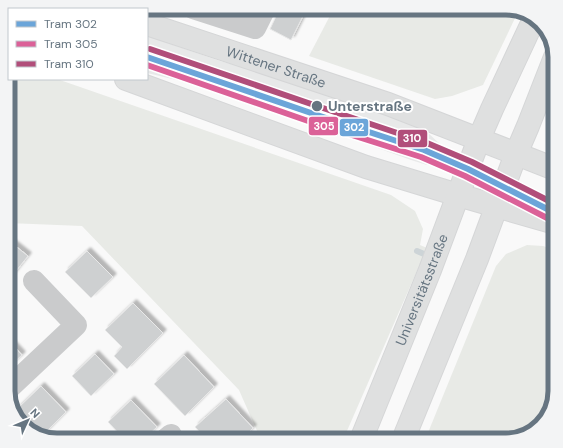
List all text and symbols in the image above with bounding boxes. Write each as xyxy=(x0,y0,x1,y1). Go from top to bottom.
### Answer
legend xyxy=(8,8,148,80)
text: Tram 302 xyxy=(44,16,97,32)
text: Tram 305 xyxy=(44,36,98,52)
street label: Wittener Straße xyxy=(224,42,328,92)
text: Tram 310 xyxy=(44,56,94,72)
place label: Unterstraße xyxy=(328,97,412,115)
marker: Unterstraße xyxy=(310,99,324,113)
line badge: 305 xyxy=(308,116,339,136)
line badge: 302 xyxy=(339,118,369,137)
text: 305 xyxy=(313,119,335,133)
text: 302 xyxy=(344,120,364,134)
line badge: 310 xyxy=(397,129,428,148)
text: 310 xyxy=(403,131,421,145)
street label: Universitätsstraße xyxy=(391,231,452,348)
north arrow xyxy=(8,400,48,440)
text: N xyxy=(27,405,43,421)

